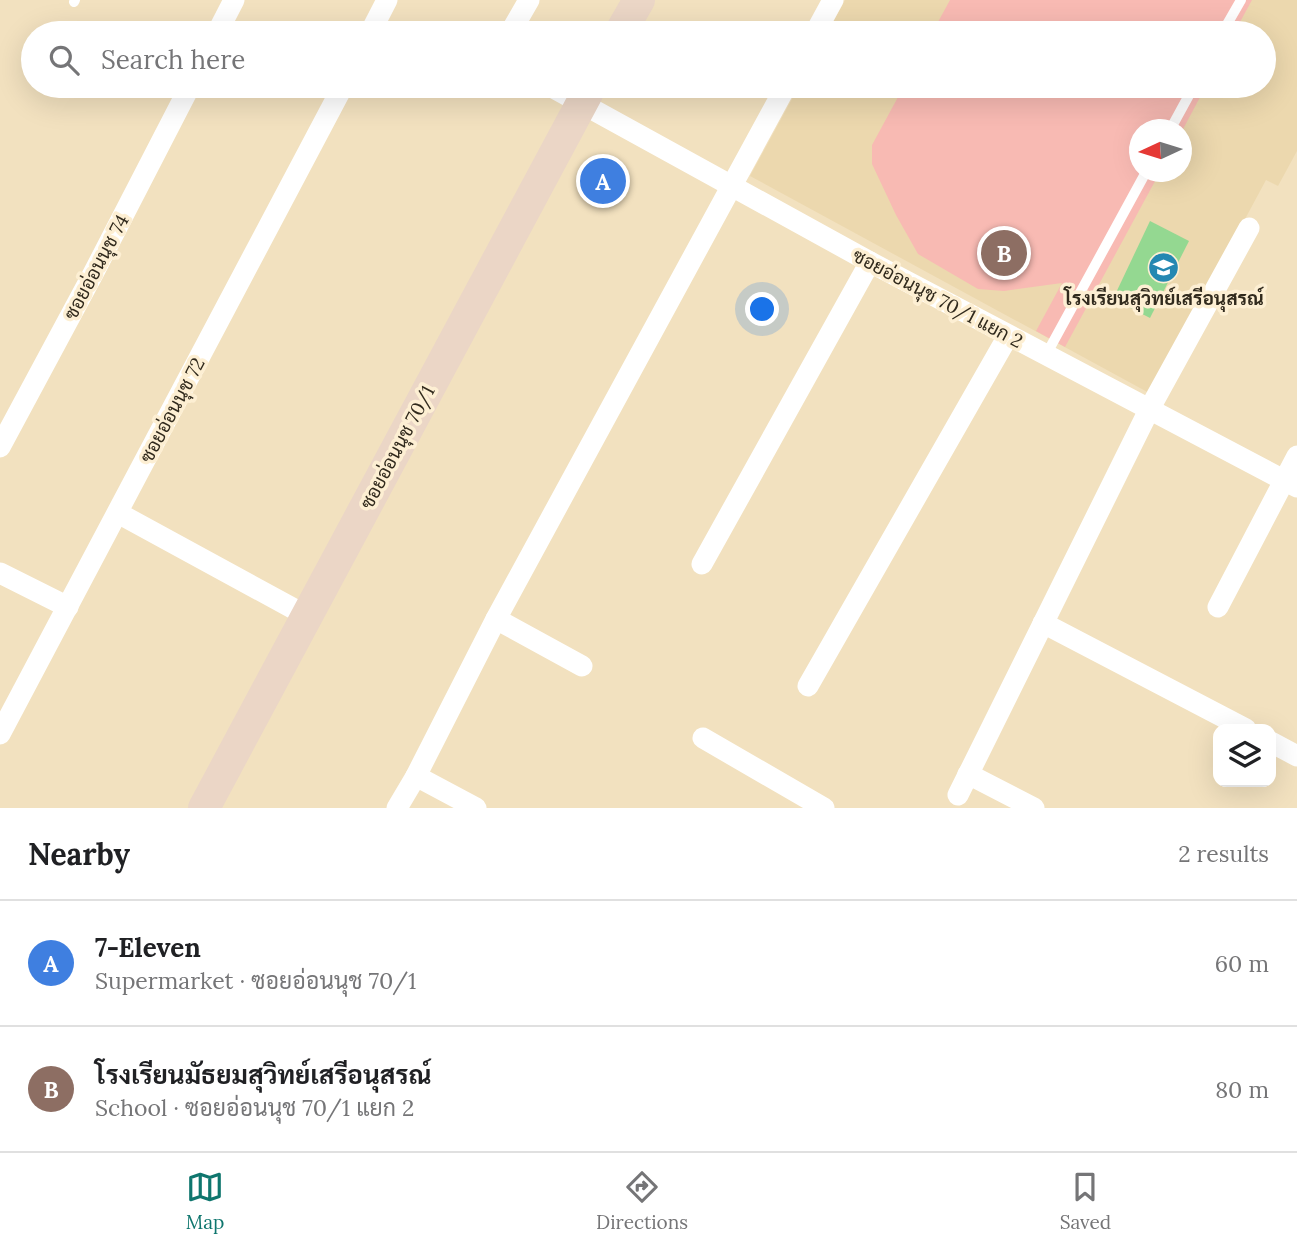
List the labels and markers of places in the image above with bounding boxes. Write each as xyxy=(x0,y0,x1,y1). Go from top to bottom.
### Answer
pin: A xyxy=(580,155,626,207)
pin: B xyxy=(981,227,1027,279)
school or university icon: โรงเรียนสุวิทย์เสรีอนุสรณ์ xyxy=(1147,250,1181,284)
place label: โรงเรียนสุวิทย์เสรีอนุสรณ์ xyxy=(1063,286,1265,313)

